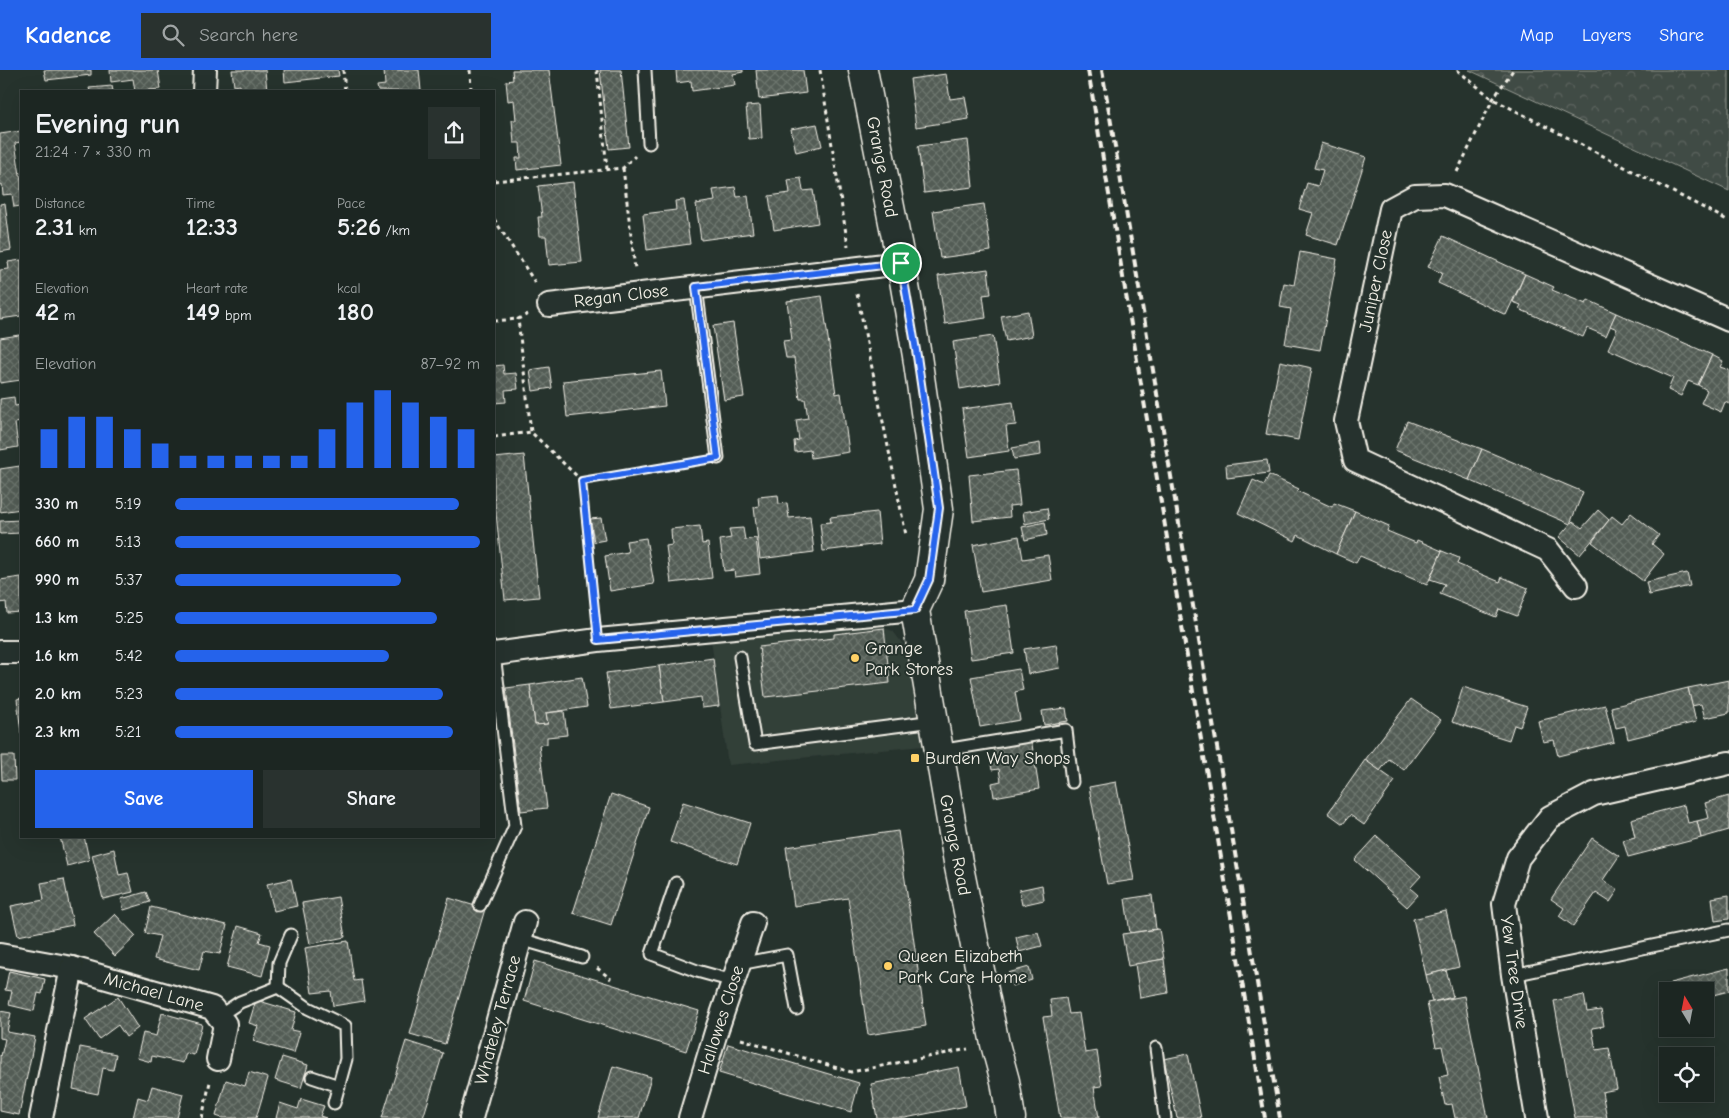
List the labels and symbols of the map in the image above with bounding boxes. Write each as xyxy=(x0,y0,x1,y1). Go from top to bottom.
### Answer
street label: Grange Road xyxy=(862,115,902,219)
street label: Juniper Close xyxy=(1355,228,1397,334)
pin xyxy=(880,242,922,284)
street label: Regan Close xyxy=(572,280,670,312)
place label: Grange Park Stores xyxy=(865,638,953,680)
marker: Grange Park Stores xyxy=(849,652,861,664)
place label: Burden Way Shops xyxy=(925,748,1070,769)
marker: Burden Way Shops xyxy=(909,752,921,764)
street label: Grange Road xyxy=(935,793,975,897)
street label: Yew Tree Drive xyxy=(1496,914,1532,1030)
place label: Queen Elizabeth Park Care Home xyxy=(898,946,1027,988)
street label: Whateley Terrace xyxy=(471,953,525,1087)
marker: Queen Elizabeth Park Care Home xyxy=(882,960,894,972)
street label: Hallowes Close xyxy=(693,963,749,1077)
street label: Michael Lane xyxy=(102,968,206,1016)
north arrow xyxy=(1659,982,1714,1038)

